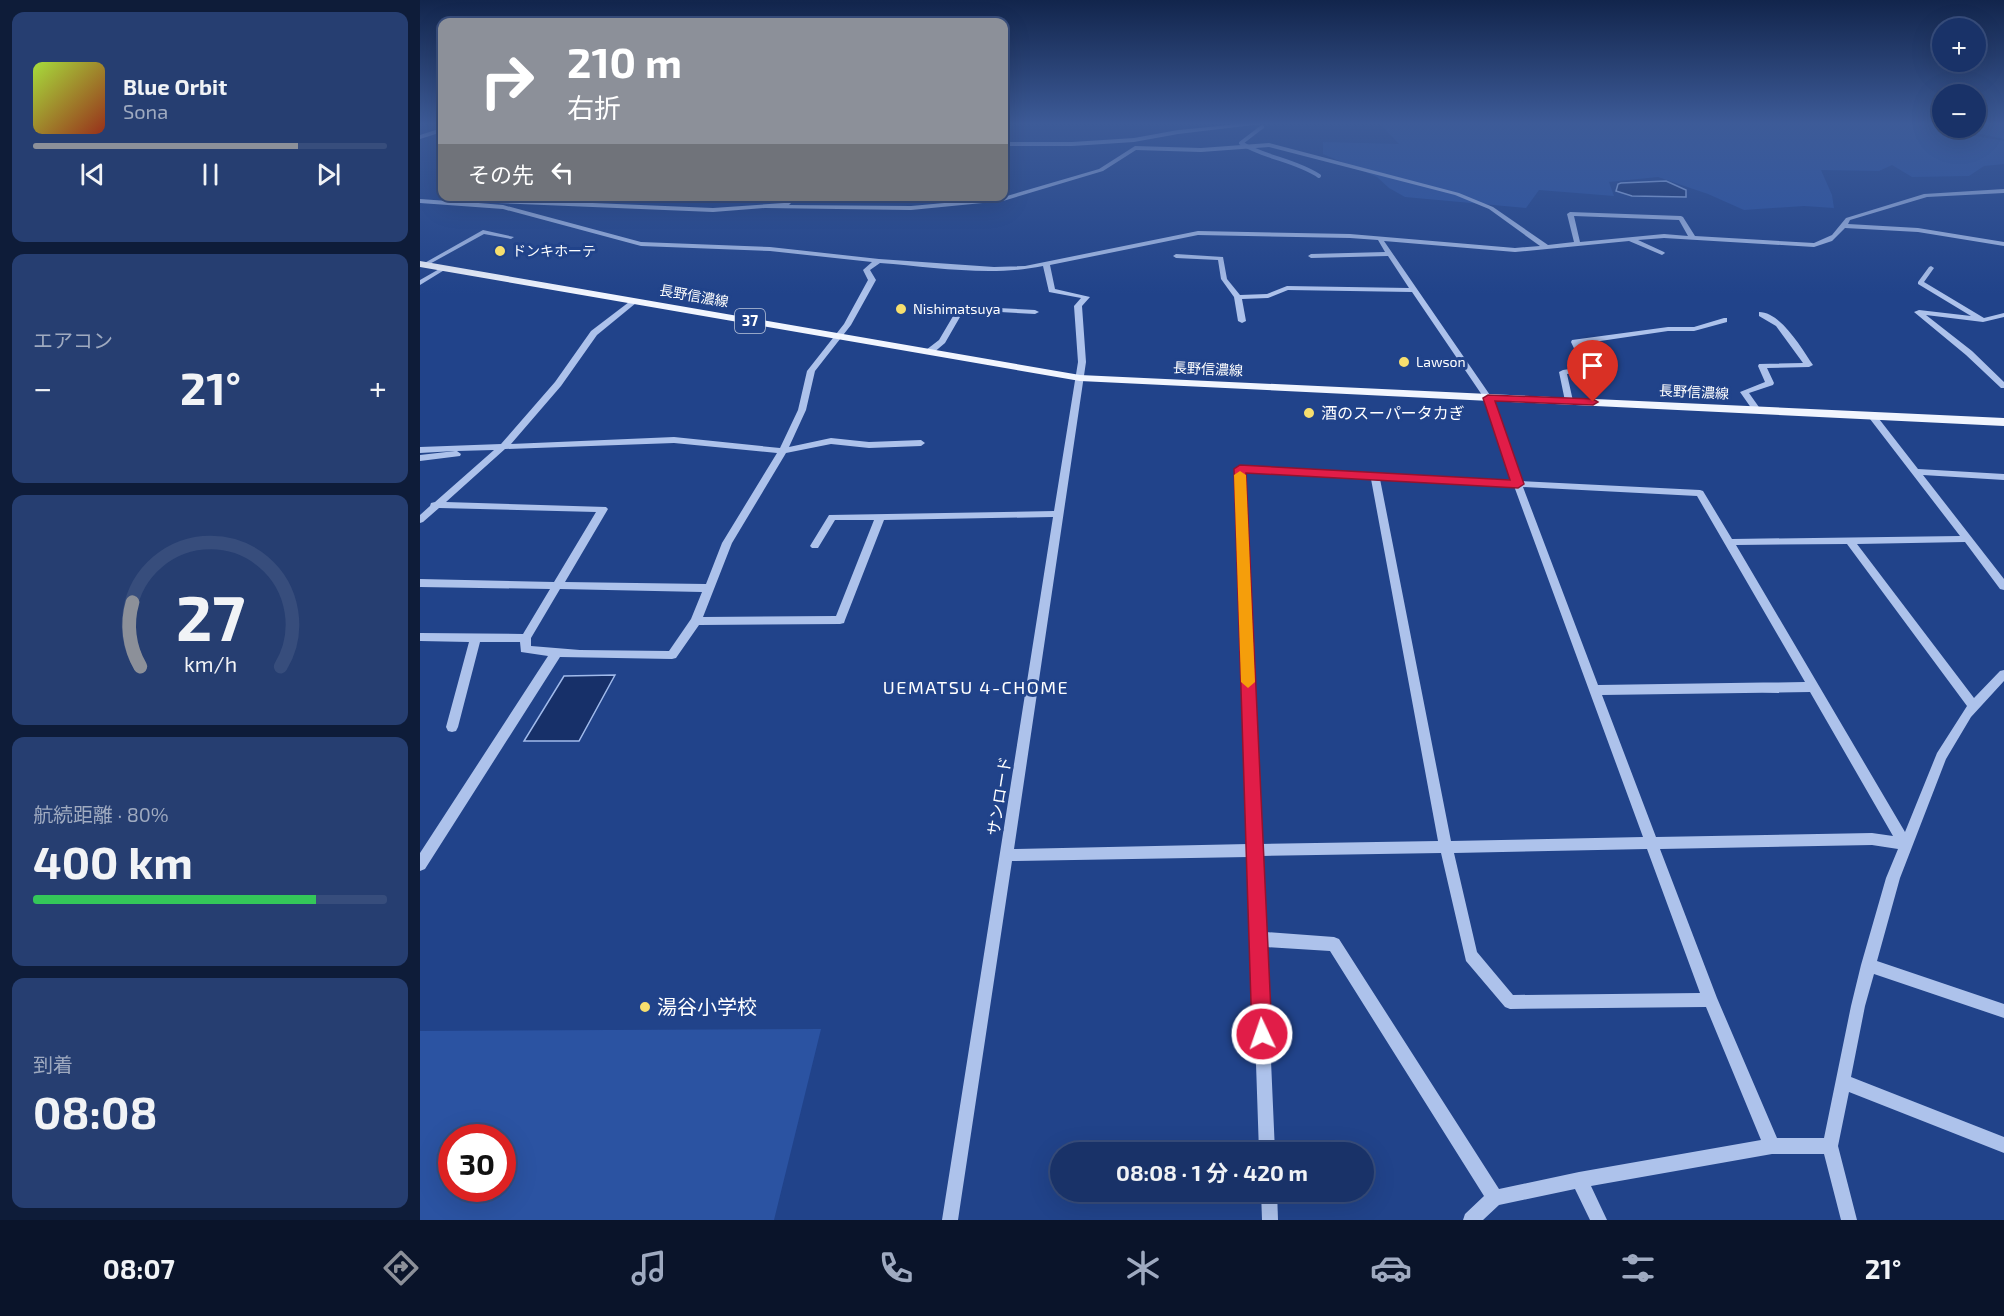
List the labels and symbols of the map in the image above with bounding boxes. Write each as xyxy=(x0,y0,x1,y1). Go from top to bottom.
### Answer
place label: ドンキホーテ xyxy=(512,242,596,259)
marker: ドンキホーテ xyxy=(493,244,507,258)
street label: 長野信濃線 xyxy=(658,281,730,310)
place label: Nishimatsuya xyxy=(913,300,1000,317)
marker: Nishimatsuya xyxy=(894,302,908,316)
road number: 37 xyxy=(735,309,765,333)
pin xyxy=(1567,340,1618,402)
place label: Lawson xyxy=(1416,353,1466,370)
marker: Lawson xyxy=(1397,355,1411,369)
street label: 長野信濃線 xyxy=(1173,358,1243,379)
street label: 長野信濃線 xyxy=(1659,381,1729,402)
place label: 酒のスーパータカぎ xyxy=(1321,403,1465,422)
marker: 酒のスーパータカぎ xyxy=(1302,406,1316,420)
district label: UEMATSU 4-CHOME xyxy=(883,676,1069,698)
street label: サンロード xyxy=(983,755,1014,837)
place label: 湯谷小学校 xyxy=(657,994,757,1018)
marker: 湯谷小学校 xyxy=(638,1000,652,1014)
position arrow xyxy=(1230,1002,1294,1066)
speed limit sign: 30 xyxy=(438,1124,516,1202)

